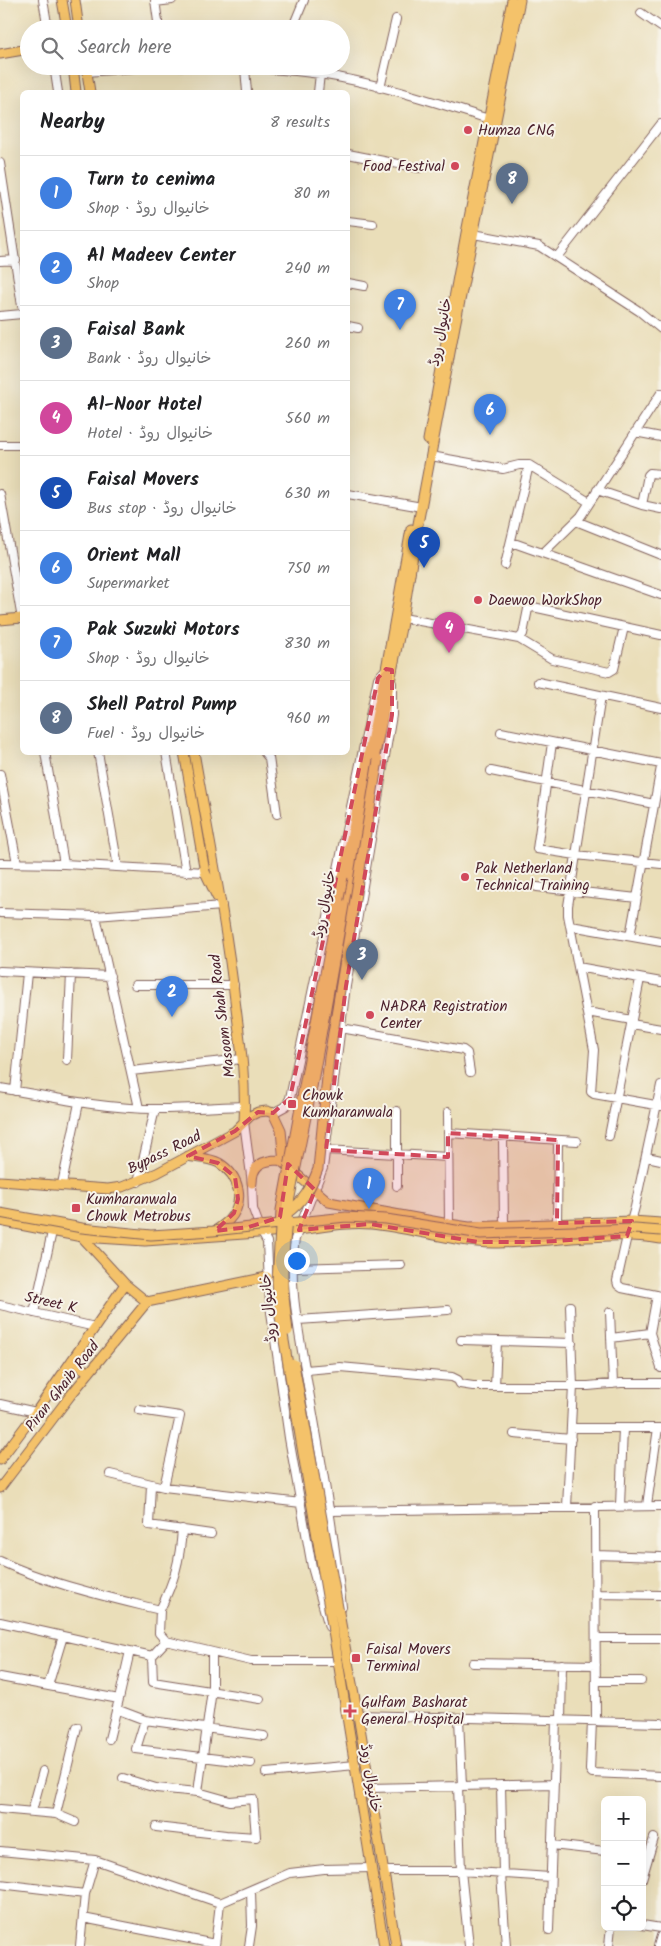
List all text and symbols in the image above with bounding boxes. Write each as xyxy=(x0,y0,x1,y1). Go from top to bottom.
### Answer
search box xyxy=(20,20,350,75)
text: Search here xyxy=(78,33,172,63)
icon: search xyxy=(38,34,66,62)
text: Nearby xyxy=(40,106,105,139)
text: 8 results xyxy=(270,110,330,135)
place label: Humza CNG xyxy=(478,119,555,143)
marker: Humza CNG xyxy=(462,124,474,136)
place label: Food Festival xyxy=(363,155,445,179)
marker: Food Festival xyxy=(449,160,461,172)
pin: 8 xyxy=(496,163,528,204)
text: Turn to cenima xyxy=(87,165,215,195)
text: 1 xyxy=(54,181,58,206)
text: 80 m xyxy=(293,181,330,206)
text: Shop · خانیوال روڈ xyxy=(87,196,210,221)
text: Al Madeev Center xyxy=(87,241,236,271)
text: 2 xyxy=(51,256,61,281)
text: 240 m xyxy=(285,256,330,281)
text: Shop xyxy=(87,271,119,296)
pin: 7 xyxy=(384,289,416,330)
street label: خانیوال روڈ xyxy=(423,296,459,369)
text: Faisal Bank xyxy=(87,315,184,345)
text: 3 xyxy=(52,331,60,356)
text: 260 m xyxy=(285,331,330,356)
text: Bank · خانیوال روڈ xyxy=(87,346,212,371)
text: Al-Noor Hotel xyxy=(87,390,202,420)
pin: 6 xyxy=(474,394,506,435)
text: 4 xyxy=(52,406,60,431)
text: 560 m xyxy=(285,406,330,431)
text: Hotel · خانیوال روڈ xyxy=(87,421,213,446)
text: Faisal Movers xyxy=(87,465,199,495)
text: 5 xyxy=(52,481,60,506)
text: 630 m xyxy=(285,481,330,506)
text: Bus stop · خانیوال روڈ xyxy=(87,496,237,521)
pin: 5 xyxy=(408,527,440,568)
text: Orient Mall xyxy=(87,541,180,571)
text: 6 xyxy=(52,556,60,581)
text: 750 m xyxy=(287,556,330,581)
text: Supermarket xyxy=(87,571,170,596)
place label: Daewoo WorkShop xyxy=(488,589,602,613)
marker: Daewoo WorkShop xyxy=(472,594,484,606)
pin: 4 xyxy=(433,612,465,653)
text: Pak Suzuki Motors xyxy=(87,615,240,645)
text: 7 xyxy=(52,631,60,656)
text: 830 m xyxy=(284,631,330,656)
text: Shop · خانیوال روڈ xyxy=(87,646,210,671)
text: Shell Patrol Pump xyxy=(87,690,237,720)
text: 8 xyxy=(51,706,61,731)
text: 960 m xyxy=(286,706,330,731)
text: Fuel · خانیوال روڈ xyxy=(87,721,205,746)
place label: Pak Netherland Technical Training xyxy=(475,857,590,898)
street label: خانیوال روڈ xyxy=(307,868,343,941)
marker: Pak Netherland Technical Training xyxy=(459,871,471,883)
pin: 3 xyxy=(346,939,378,980)
street label: Masoom Shah Road xyxy=(203,952,242,1079)
pin: 2 xyxy=(156,976,188,1017)
place label: NADRA Registration Center xyxy=(380,995,507,1036)
marker: NADRA Registration Center xyxy=(364,1009,376,1021)
place label: Chowk Kumharanwala xyxy=(302,1084,393,1125)
marker: Chowk Kumharanwala xyxy=(286,1098,298,1110)
street label: Bypass Road xyxy=(123,1124,206,1181)
pin: 1 xyxy=(353,1168,385,1209)
place label: Kumharanwala Chowk Metrobus xyxy=(86,1188,191,1229)
marker: Kumharanwala Chowk Metrobus xyxy=(70,1202,82,1214)
your location xyxy=(284,1248,310,1274)
street label: خانیوال روڈ xyxy=(254,1272,284,1344)
street label: Street K xyxy=(22,1285,79,1321)
street label: Piran Ghaib Road xyxy=(20,1336,106,1437)
place label: Faisal Movers Terminal xyxy=(366,1638,451,1679)
marker: Faisal Movers Terminal xyxy=(350,1652,362,1664)
place label: Gulfam Basharat General Hospital xyxy=(361,1691,468,1732)
marker: Gulfam Basharat General Hospital xyxy=(343,1704,357,1718)
street label: خانیوال روڈ xyxy=(353,1742,387,1814)
map controls xyxy=(601,1796,646,1931)
button: + xyxy=(601,1796,646,1841)
button: − xyxy=(601,1841,646,1886)
button: locate xyxy=(601,1886,646,1931)

